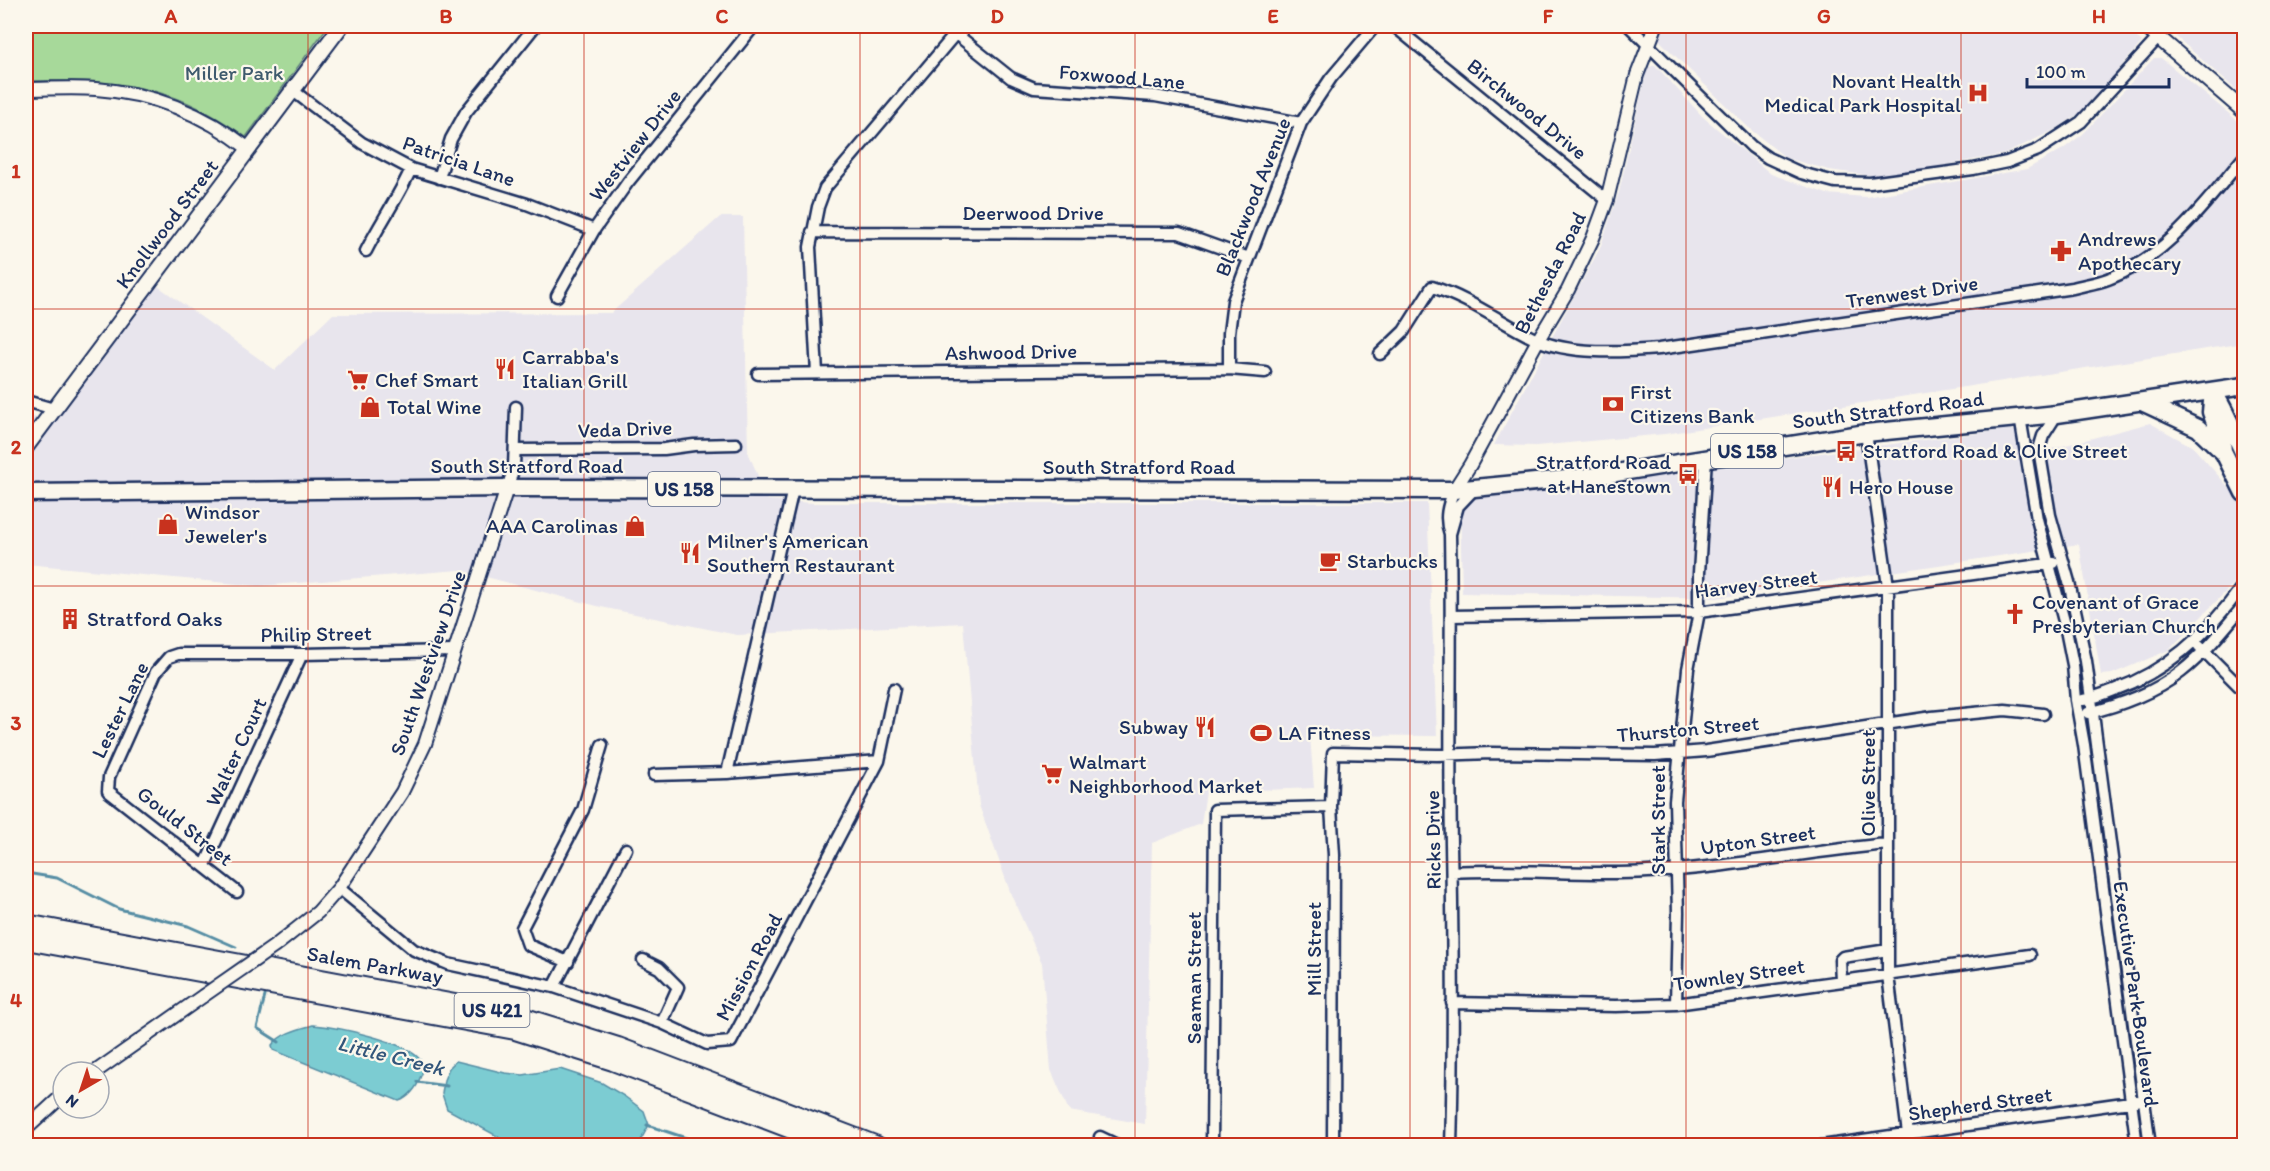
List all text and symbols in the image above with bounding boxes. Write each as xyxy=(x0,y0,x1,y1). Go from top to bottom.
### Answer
text: A xyxy=(164,4,178,28)
text: B xyxy=(440,4,453,28)
text: C xyxy=(716,4,729,28)
text: D xyxy=(990,4,1004,28)
text: E xyxy=(1267,4,1279,28)
text: F xyxy=(1543,4,1554,28)
text: G xyxy=(1817,4,1831,28)
text: H xyxy=(2092,4,2106,28)
scale bar xyxy=(2027,51,2170,89)
street label: Birchwood Drive xyxy=(1462,53,1592,165)
street label: Foxwood Lane xyxy=(1058,59,1186,94)
park label: Miller Park xyxy=(185,60,284,85)
text: 100 m xyxy=(2036,61,2086,83)
place label: Novant Health Medical Park Hospital xyxy=(1765,68,1961,117)
hospital icon: Novant Health Medical Park Hospital xyxy=(1966,81,1990,105)
street label: Westview Drive xyxy=(583,84,686,206)
street label: Blackwood Avenue xyxy=(1209,114,1296,280)
street label: Patricia Lane xyxy=(400,130,519,191)
street label: Knollwood Street xyxy=(110,154,223,293)
text: 1 xyxy=(11,159,21,183)
street label: Deerwood Drive xyxy=(962,200,1104,225)
street label: Bethesda Road xyxy=(1508,208,1591,338)
place label: Andrews Apothecary xyxy=(2078,226,2181,275)
pharmacy icon: Andrews Apothecary xyxy=(2049,239,2073,263)
street label: Trenwest Drive xyxy=(1844,270,1980,313)
street label: Ashwood Drive xyxy=(945,338,1077,365)
place label: Carrabba's Italian Grill xyxy=(522,344,628,393)
restaurant icon: Carrabba's Italian Grill xyxy=(493,357,517,381)
place label: Chef Smart xyxy=(375,367,479,392)
supermarket icon: Chef Smart xyxy=(346,368,370,392)
place label: First Citizens Bank xyxy=(1630,379,1755,428)
street label: South Stratford Road xyxy=(1791,385,1986,434)
bank icon: First Citizens Bank xyxy=(1601,392,1625,416)
place label: Total Wine xyxy=(387,394,481,419)
shop icon: Total Wine xyxy=(358,395,382,419)
street label: Veda Drive xyxy=(577,414,673,443)
road number: US 158 xyxy=(1711,434,1783,468)
text: 2 xyxy=(11,435,22,459)
place label: Stratford Road & Olive Street xyxy=(1863,438,2128,463)
bus stop icon: Stratford Road & Olive Street xyxy=(1834,439,1858,463)
place label: Stratford Road at Hanestown xyxy=(1536,449,1671,498)
street label: South Stratford Road xyxy=(431,453,624,478)
street label: South Stratford Road xyxy=(1043,454,1236,479)
bus stop icon: Stratford Road at Hanestown xyxy=(1676,462,1700,486)
road number: US 158 xyxy=(648,472,720,506)
place label: Hero House xyxy=(1849,474,1953,499)
restaurant icon: Hero House xyxy=(1820,475,1844,499)
place label: Windsor Jeweler's xyxy=(185,499,267,548)
shop icon: Windsor Jeweler's xyxy=(156,512,180,536)
place label: AAA Carolinas xyxy=(486,513,618,538)
shop icon: AAA Carolinas xyxy=(623,514,647,538)
place label: Milner's American Southern Restaurant xyxy=(707,528,895,577)
restaurant icon: Milner's American Southern Restaurant xyxy=(678,541,702,565)
place label: Starbucks xyxy=(1347,548,1438,573)
cafe icon: Starbucks xyxy=(1318,549,1342,573)
street label: Harvey Street xyxy=(1693,564,1819,603)
street label: South Westview Drive xyxy=(384,567,471,759)
place label: Covenant of Grace Presbyterian Church xyxy=(2032,589,2216,638)
church icon: Covenant of Grace Presbyterian Church xyxy=(2003,602,2027,626)
place label: Stratford Oaks xyxy=(87,606,222,631)
building icon: Stratford Oaks xyxy=(58,607,82,631)
street label: Philip Street xyxy=(260,620,372,647)
street label: Lester Lane xyxy=(85,657,154,762)
street label: Walter Court xyxy=(200,693,272,810)
street label: Thurston Street xyxy=(1616,710,1760,747)
text: 3 xyxy=(11,711,22,735)
place label: Subway xyxy=(1119,714,1188,739)
restaurant icon: Subway xyxy=(1193,715,1217,739)
place label: LA Fitness xyxy=(1278,720,1371,745)
sports icon: LA Fitness xyxy=(1249,721,1273,745)
street label: Olive Street xyxy=(1855,729,1880,837)
place label: Walmart Neighborhood Market xyxy=(1069,749,1263,798)
supermarket icon: Walmart Neighborhood Market xyxy=(1040,762,1064,786)
street label: Stark Street xyxy=(1645,765,1670,875)
street label: Gould Street xyxy=(132,781,238,871)
street label: Ricks Drive xyxy=(1419,790,1446,890)
street label: Upton Street xyxy=(1699,819,1817,860)
street label: Executive Park Boulevard xyxy=(2108,879,2165,1109)
street label: Mill Street xyxy=(1301,902,1326,996)
street label: Mission Road xyxy=(710,908,788,1025)
street label: Seaman Street xyxy=(1181,912,1206,1044)
street label: Salem Parkway xyxy=(305,940,445,989)
street label: Townley Street xyxy=(1672,953,1806,996)
text: 4 xyxy=(10,988,22,1012)
road number: US 421 xyxy=(454,993,530,1027)
water label: Little Creek xyxy=(335,1029,449,1082)
north arrow xyxy=(51,1060,111,1120)
street label: Shepherd Street xyxy=(1906,1081,2054,1126)
text: N xyxy=(62,1090,82,1112)

